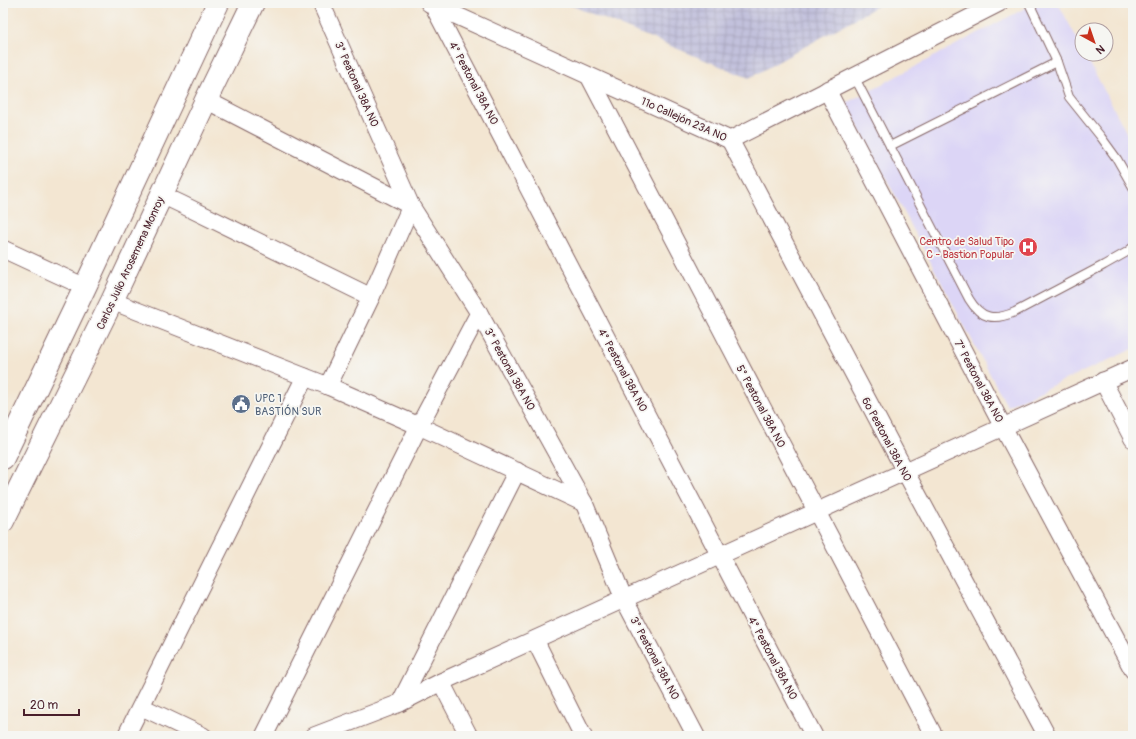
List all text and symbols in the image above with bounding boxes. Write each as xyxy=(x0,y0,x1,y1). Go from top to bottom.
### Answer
north arrow xyxy=(1074,22,1114,62)
street label: 3° Peatonal 38A NO xyxy=(332,40,381,129)
street label: 4° Peatonal 38A NO xyxy=(446,40,501,127)
text: N xyxy=(1093,42,1107,57)
street label: 11º Callejón 23A NO xyxy=(639,95,729,144)
street label: Carlos Julio Arosemena Monroy xyxy=(94,194,167,332)
place label: Centro de Salud Tipo C - Bastion Popular xyxy=(920,235,1014,261)
hospital icon: Centro de Salud Tipo C - Bastion Popular xyxy=(1017,236,1039,258)
street label: 3° Peatonal 38A NO xyxy=(482,326,538,413)
street label: 4° Peatonal 38A NO xyxy=(595,327,650,414)
street label: 7° Peatonal 38A NO xyxy=(951,338,1006,425)
street label: 5° Peatonal 38A NO xyxy=(733,363,788,450)
place label: UPC 1 BASTIÓN SUR xyxy=(255,392,321,418)
public building icon: UPC 1 BASTIÓN SUR xyxy=(230,393,252,415)
street label: 6º Peatonal 38A NO xyxy=(859,395,914,483)
street label: 3° Peatonal 38A NO xyxy=(627,615,682,702)
street label: 4° Peatonal 38A NO xyxy=(745,615,800,702)
scale bar xyxy=(24,691,79,717)
text: 20 m xyxy=(30,698,59,713)

